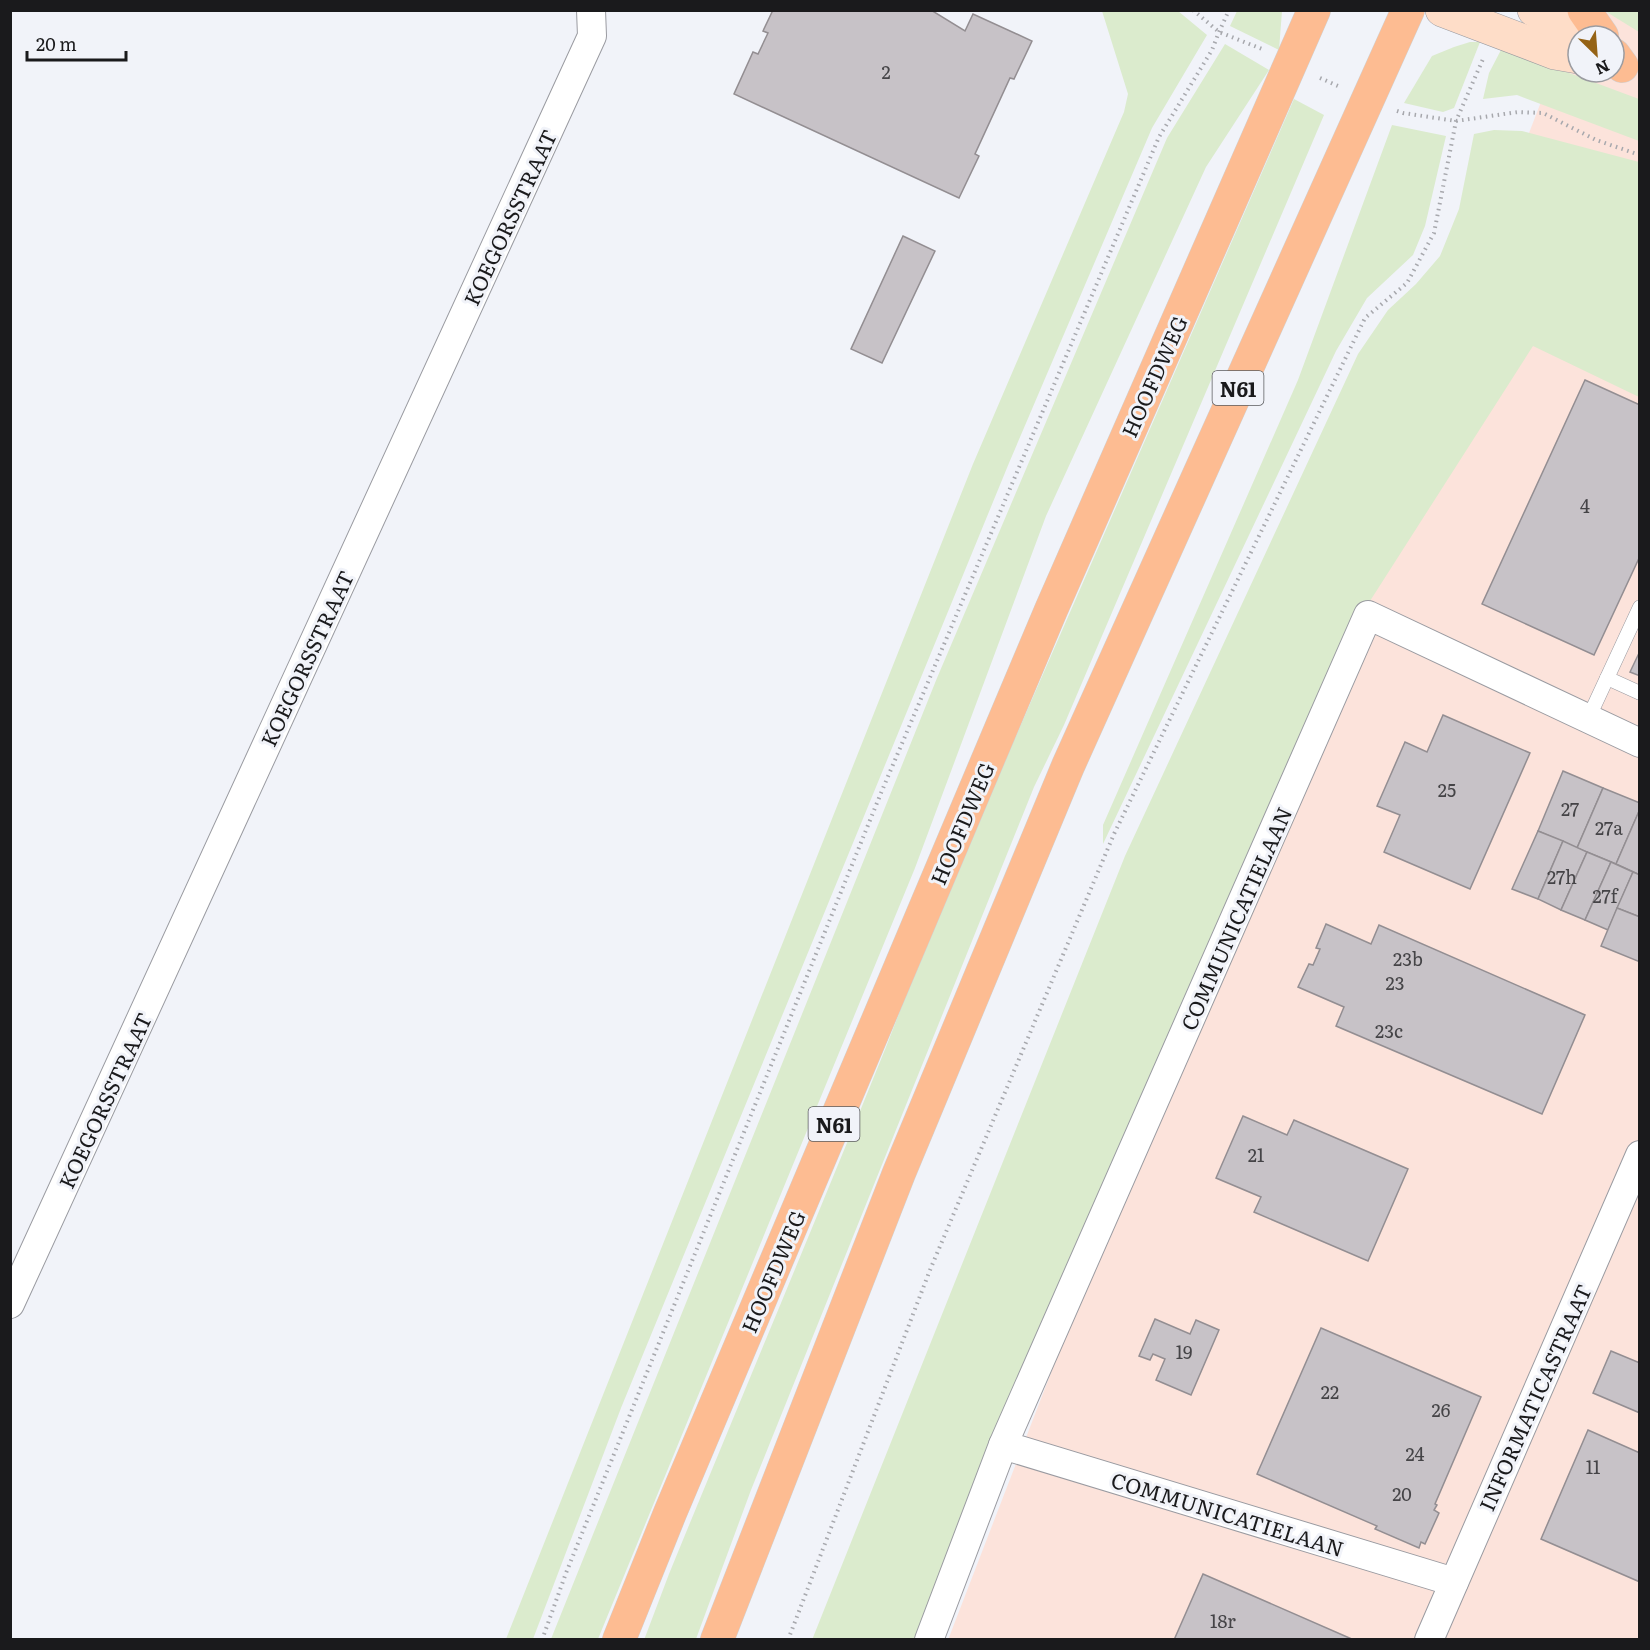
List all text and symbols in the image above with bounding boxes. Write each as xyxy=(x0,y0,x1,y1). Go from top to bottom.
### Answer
scale bar xyxy=(27,24,126,62)
north arrow xyxy=(1566,24,1626,84)
text: 20 m xyxy=(36,30,77,57)
text: N xyxy=(1592,55,1614,82)
house number: 2 xyxy=(881,58,891,85)
street label: KOEGORSSTRAAT xyxy=(455,124,563,310)
street label: HOOFDWEG xyxy=(1112,310,1194,442)
road number: N61 xyxy=(1212,371,1264,405)
house number: 4 xyxy=(1580,492,1590,519)
street label: KOEGORSSTRAAT xyxy=(252,565,360,751)
street label: HOOFDWEG xyxy=(921,757,1001,889)
house number: 25 xyxy=(1438,776,1456,803)
house number: 27 xyxy=(1561,795,1579,822)
street label: COMMUNICATIELAAN xyxy=(1172,801,1298,1035)
house number: 27a xyxy=(1595,814,1623,841)
house number: 27h xyxy=(1547,863,1577,890)
house number: 27f xyxy=(1592,882,1620,909)
house number: 23b xyxy=(1393,945,1423,972)
house number: 23 xyxy=(1386,969,1404,996)
street label: KOEGORSSTRAAT xyxy=(50,1007,158,1193)
house number: 23c xyxy=(1375,1017,1403,1044)
road number: N61 xyxy=(808,1107,860,1141)
house number: 21 xyxy=(1248,1141,1264,1168)
street label: HOOFDWEG xyxy=(732,1205,812,1337)
street label: INFORMATICASTRAAT xyxy=(1470,1279,1598,1515)
house number: 19 xyxy=(1176,1338,1192,1365)
house number: 22 xyxy=(1321,1378,1339,1405)
house number: 26 xyxy=(1432,1396,1451,1423)
house number: 24 xyxy=(1405,1440,1425,1467)
house number: 11 xyxy=(1586,1453,1600,1480)
street label: COMMUNICATIELAAN xyxy=(1108,1463,1348,1563)
house number: 20 xyxy=(1392,1480,1412,1507)
house number: 18r xyxy=(1210,1607,1236,1634)

